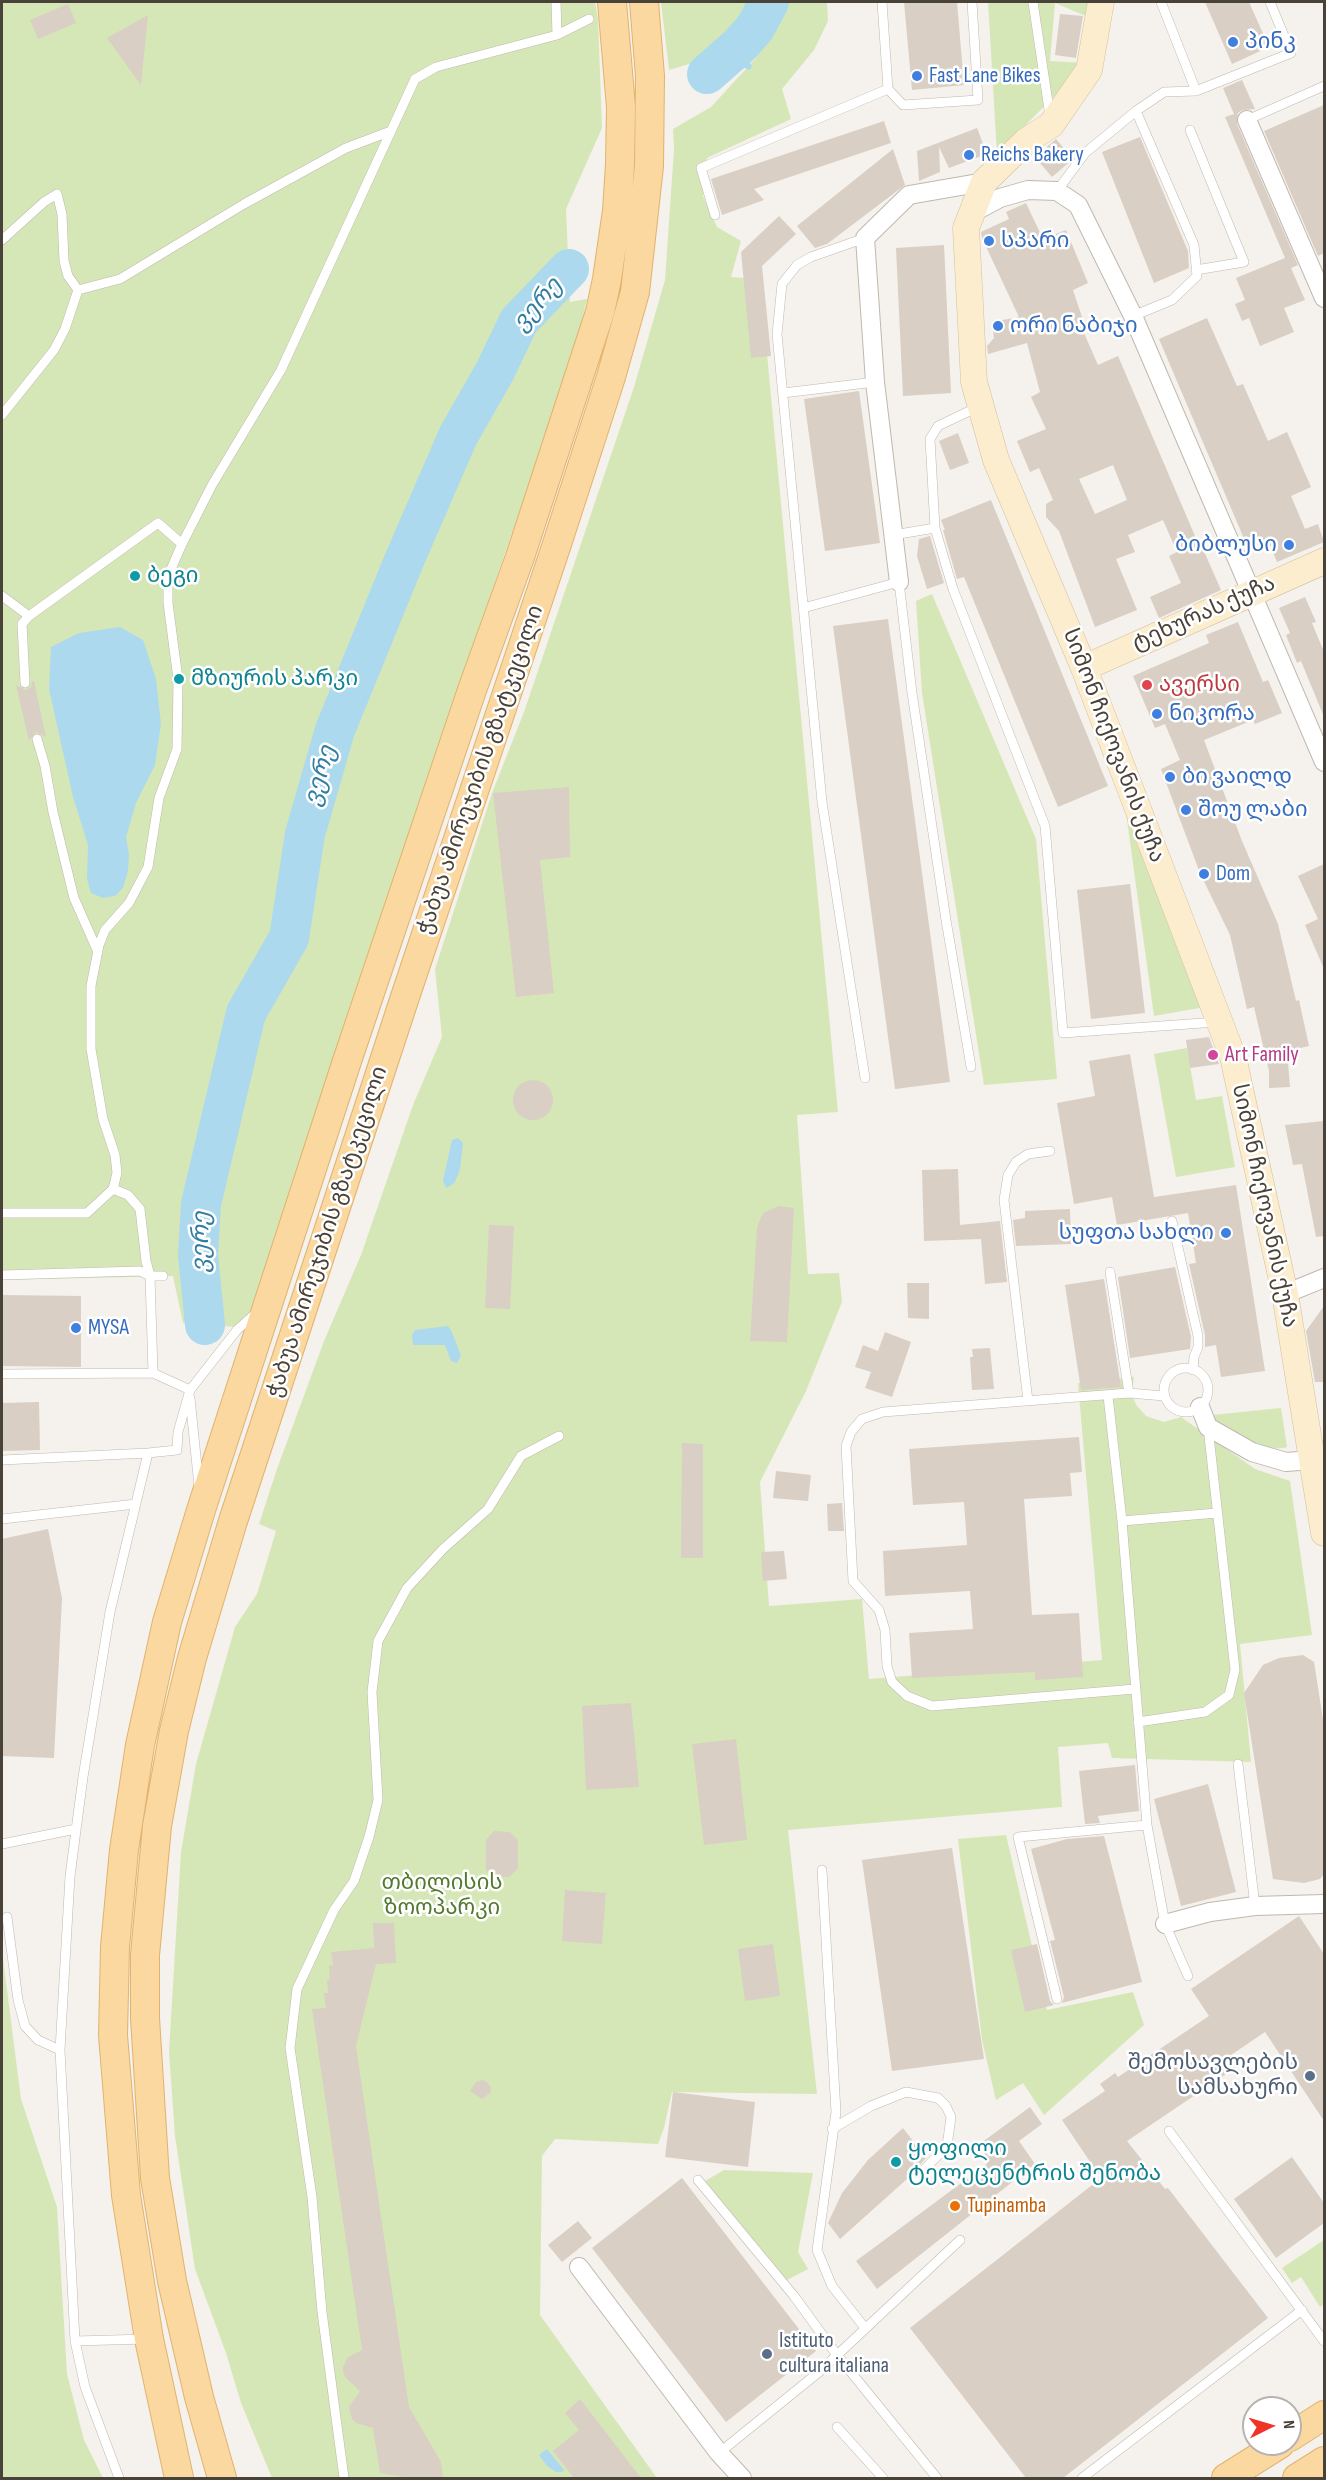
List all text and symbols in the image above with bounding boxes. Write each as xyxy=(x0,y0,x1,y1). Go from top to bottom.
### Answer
place label: პინკ xyxy=(1245,29,1296,55)
marker: პინკ xyxy=(1226,35,1240,49)
place label: Fast Lane Bikes xyxy=(929,63,1041,89)
marker: Fast Lane Bikes xyxy=(910,69,924,83)
place label: Reichs Bakery xyxy=(981,142,1084,168)
marker: Reichs Bakery xyxy=(962,148,976,162)
place label: სპარი xyxy=(1001,228,1069,254)
marker: სპარი xyxy=(982,234,996,248)
water label: ვერე xyxy=(507,272,569,338)
place label: ორი ნაბიჯი xyxy=(1010,313,1138,339)
marker: ორი ნაბიჯი xyxy=(991,319,1005,333)
place label: ბიბლუსი xyxy=(1175,532,1277,558)
marker: ბიბლუსი xyxy=(1282,538,1296,552)
place label: ბეგი xyxy=(147,563,198,589)
marker: ბეგი xyxy=(128,569,142,583)
street label: ტეხურას ქუჩა xyxy=(1128,571,1280,657)
street label: ჭაბუა ამირეჯიბის გზატკეცილი xyxy=(412,602,550,938)
street label: სიმონ ჩიქოვანის ქუჩა xyxy=(1056,625,1170,867)
place label: მზიურის პარკი xyxy=(191,666,358,692)
marker: მზიურის პარკი xyxy=(172,672,186,686)
place label: ავერსი xyxy=(1159,672,1240,698)
marker: ავერსი xyxy=(1140,678,1154,692)
place label: ნიკორა xyxy=(1169,701,1255,727)
marker: ნიკორა xyxy=(1150,707,1164,721)
water label: ვერე xyxy=(299,743,343,809)
place label: ბი ვაილდ xyxy=(1182,764,1292,790)
marker: ბი ვაილდ xyxy=(1163,770,1177,784)
place label: შოუ ლაბი xyxy=(1198,797,1308,823)
marker: შოუ ლაბი xyxy=(1179,803,1193,817)
place label: Dom xyxy=(1216,861,1250,887)
marker: Dom xyxy=(1197,867,1211,881)
place label: Art Family xyxy=(1225,1042,1299,1068)
marker: Art Family xyxy=(1206,1048,1220,1062)
street label: ჭაბუა ამირეჯიბის გზატკეცილი xyxy=(262,1063,394,1401)
street label: სიმონ ჩიქოვანის ქუჩა xyxy=(1225,1082,1303,1330)
water label: ვერე xyxy=(187,1211,217,1273)
place label: სუფთა სახლი xyxy=(1059,1220,1214,1246)
marker: სუფთა სახლი xyxy=(1219,1226,1233,1240)
place label: MYSA xyxy=(88,1315,129,1341)
marker: MYSA xyxy=(69,1321,83,1335)
park label: თბილისის ზოოპარკი xyxy=(381,1870,503,1922)
place label: შემოსავლების სამსახური xyxy=(1128,2050,1298,2102)
marker: შემოსავლების სამსახური xyxy=(1303,2069,1317,2083)
place label: ყოფილი ტელეცენტრის შენობა xyxy=(908,2136,1161,2188)
marker: ყოფილი ტელეცენტრის შენობა xyxy=(889,2155,903,2169)
place label: Tupinamba xyxy=(967,2193,1046,2219)
marker: Tupinamba xyxy=(948,2199,962,2213)
place label: Istituto cultura italiana xyxy=(779,2328,889,2380)
marker: Istituto cultura italiana xyxy=(760,2347,774,2361)
north arrow xyxy=(1242,2396,1302,2456)
text: N xyxy=(1279,2419,1298,2430)

